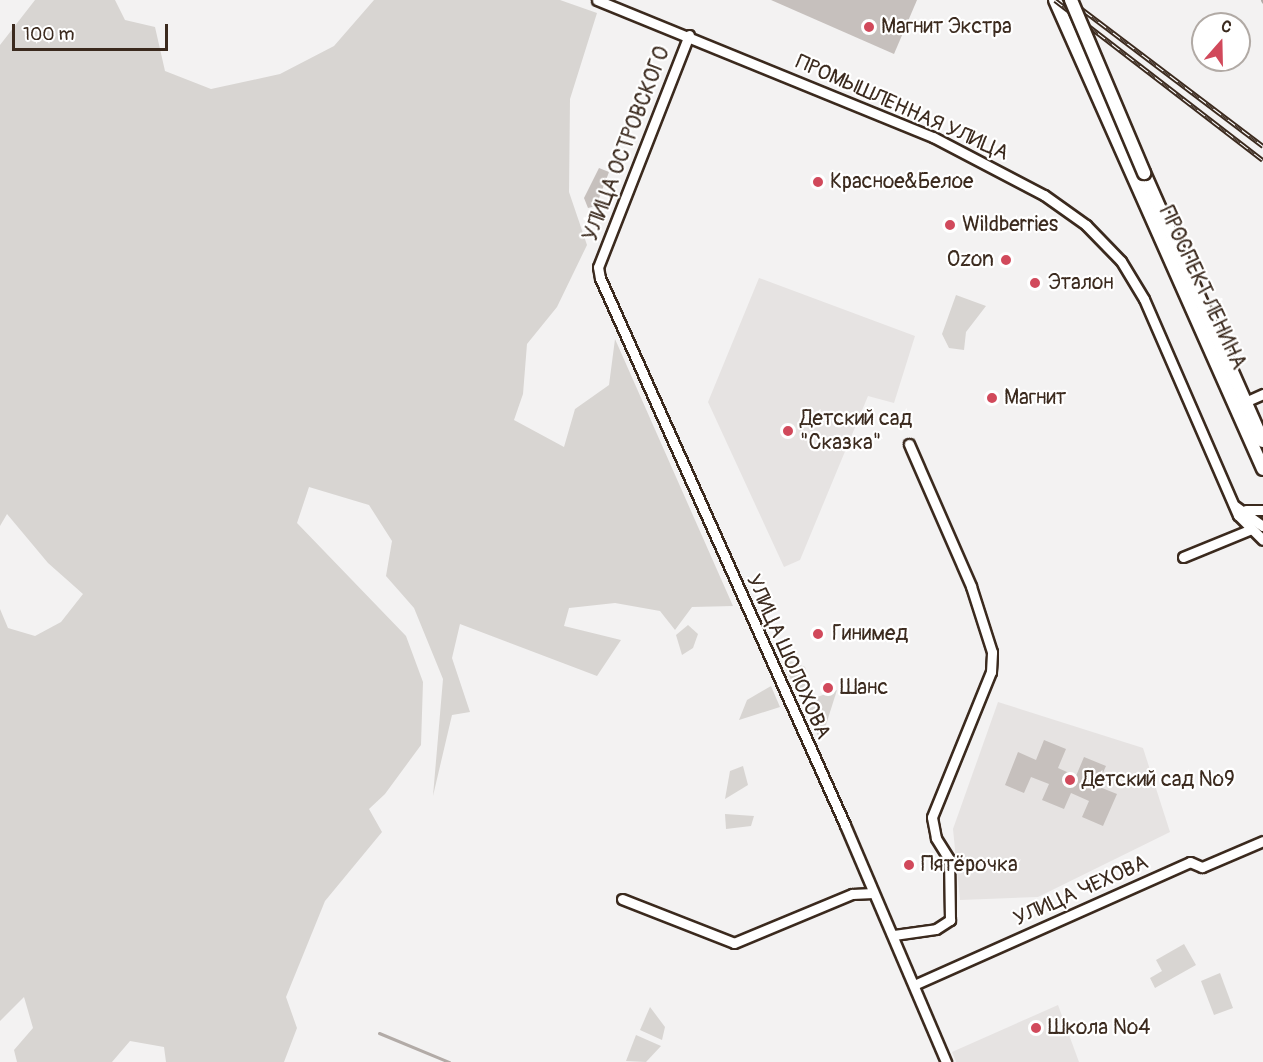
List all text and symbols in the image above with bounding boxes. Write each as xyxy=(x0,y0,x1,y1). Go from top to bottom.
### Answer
scale bar xyxy=(15,12,171,50)
north arrow xyxy=(1191,12,1251,72)
place label: Магнит Экстра xyxy=(881,14,1012,40)
text: С xyxy=(1218,16,1235,38)
marker: Магнит Экстра xyxy=(862,20,876,34)
text: 100 m xyxy=(23,23,75,46)
street label: УЛИЦА ОСТРОВСКОГО xyxy=(578,43,676,245)
street label: ПРОМЫШЛЕННАЯ УЛИЦА xyxy=(792,50,1012,166)
place label: Красное&Белое xyxy=(830,169,973,195)
marker: Красное&Белое xyxy=(811,175,825,189)
street label: ПРОСПЕКТ ЛЕНИНА xyxy=(1153,202,1251,374)
place label: Wildberries xyxy=(962,212,1058,238)
marker: Wildberries xyxy=(943,218,957,232)
place label: Ozon xyxy=(947,247,994,273)
marker: Ozon xyxy=(999,253,1013,267)
place label: Эталон xyxy=(1048,270,1114,296)
marker: Эталон xyxy=(1026,274,1044,292)
place label: Магнит xyxy=(1004,385,1066,411)
marker: Магнит xyxy=(985,391,999,405)
place label: Детский сад "Сказка" xyxy=(800,406,912,456)
marker: Детский сад "Сказка" xyxy=(781,424,795,438)
street label: УЛИЦА ШОЛОХОВА xyxy=(740,571,836,743)
place label: Гинимед xyxy=(832,621,908,647)
marker: Гинимед xyxy=(809,625,827,643)
place label: Шанс xyxy=(840,675,888,701)
marker: Шанс xyxy=(821,681,835,695)
place label: Детский сад №9 xyxy=(1082,767,1235,793)
marker: Детский сад №9 xyxy=(1063,773,1077,787)
street label: УЛИЦА ЧЕХОВА xyxy=(1010,850,1152,932)
place label: Пятёрочка xyxy=(921,852,1018,878)
marker: Пятёрочка xyxy=(902,858,916,872)
place label: Школа №4 xyxy=(1048,1015,1150,1041)
marker: Школа №4 xyxy=(1029,1021,1043,1035)

